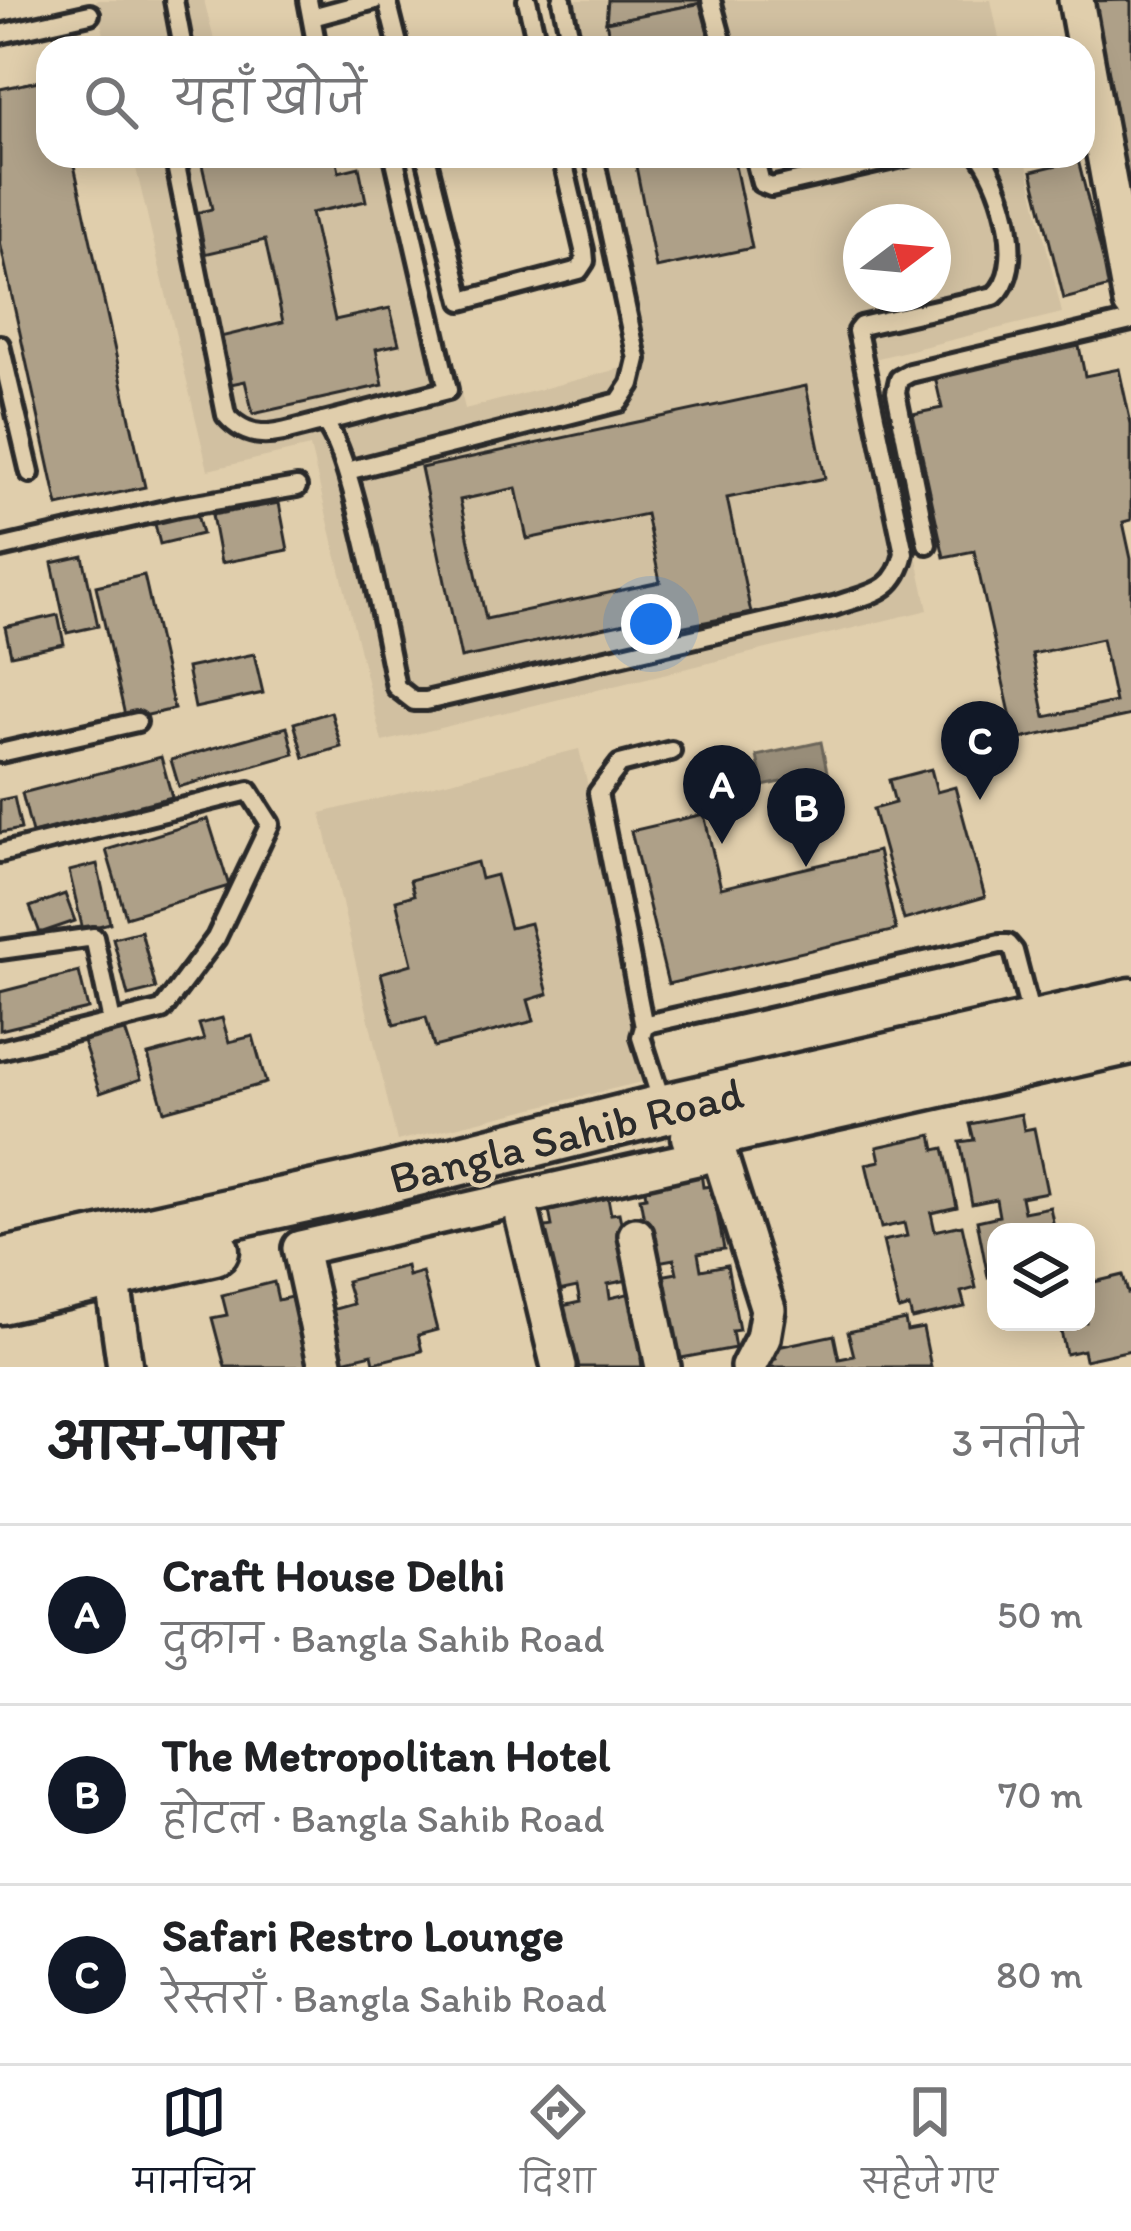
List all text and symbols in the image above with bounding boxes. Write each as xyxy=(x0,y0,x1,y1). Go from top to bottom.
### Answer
search box xyxy=(36,36,1095,168)
icon: search xyxy=(78,69,144,135)
text: यहाँ खोजें xyxy=(174,71,366,125)
north arrow xyxy=(843,204,951,312)
your location xyxy=(621,594,681,654)
pin: C xyxy=(941,701,1019,800)
pin: A xyxy=(683,745,761,844)
pin: B xyxy=(767,768,845,867)
street label: Bangla Sahib Road xyxy=(384,1065,748,1205)
map controls xyxy=(987,1223,1095,1331)
button: layers xyxy=(987,1223,1095,1331)
text: आस-पास xyxy=(48,1411,281,1472)
text: 3 नतीजे xyxy=(952,1419,1083,1466)
text: Craft House Delhi xyxy=(162,1548,505,1602)
text: A xyxy=(75,1591,99,1638)
text: 50 m xyxy=(997,1591,1083,1638)
text: दुकान · Bangla Sahib Road xyxy=(162,1615,604,1662)
text: The Metropolitan Hotel xyxy=(162,1728,610,1782)
text: B xyxy=(74,1771,100,1818)
text: 70 m xyxy=(998,1771,1083,1818)
text: होटल · Bangla Sahib Road xyxy=(162,1795,604,1842)
text: Safari Restro Lounge xyxy=(162,1908,564,1962)
text: C xyxy=(74,1951,100,1998)
text: 80 m xyxy=(996,1951,1083,1998)
text: रेस्तराँ · Bangla Sahib Road xyxy=(162,1975,607,2022)
tab: मानचित्र xyxy=(133,2079,254,2218)
tab: दिशा xyxy=(521,2079,595,2218)
tab: सहेजे गए xyxy=(862,2079,998,2218)

